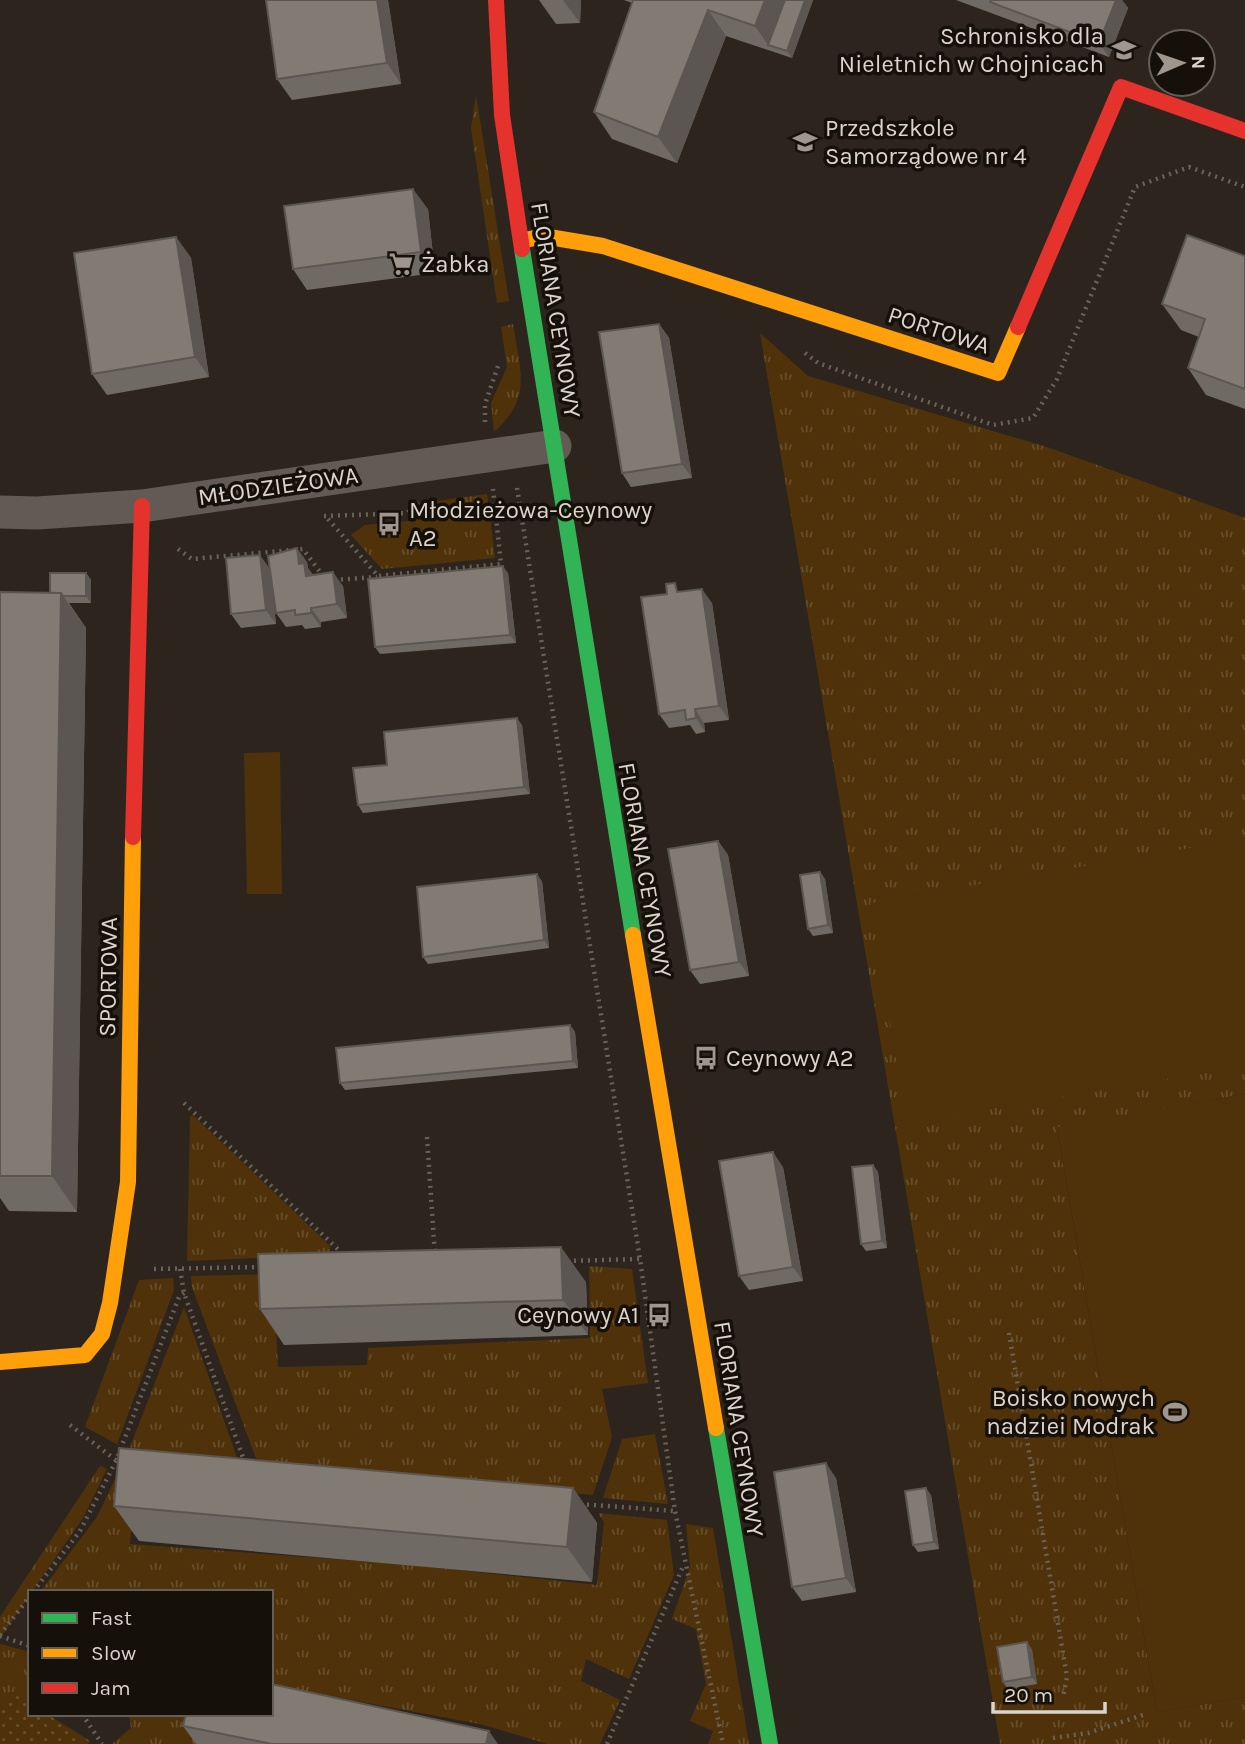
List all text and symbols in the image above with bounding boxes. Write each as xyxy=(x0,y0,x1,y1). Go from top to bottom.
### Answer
place label: Schronisko dla Nieletnich w Chojnicach xyxy=(839,22,1104,78)
north arrow xyxy=(1147,28,1217,98)
school or university icon: Schronisko dla Nieletnich w Chojnicach xyxy=(1110,36,1138,64)
text: N xyxy=(1187,55,1209,70)
place label: Przedszkole Samorządowe nr 4 xyxy=(825,114,1027,170)
school or university icon: Przedszkole Samorządowe nr 4 xyxy=(791,128,819,156)
street label: FLORIANA CEYNOWY xyxy=(525,200,587,420)
supermarket icon: Żabka xyxy=(387,250,415,278)
place label: Żabka xyxy=(421,250,489,278)
street label: PORTOWA xyxy=(885,300,994,360)
street label: MŁODZIEŻOWA xyxy=(196,461,360,511)
place label: Młodzieżowa-Ceynowy A2 xyxy=(409,496,652,552)
bus stop icon: Młodzieżowa-Ceynowy A2 xyxy=(375,510,403,538)
street label: FLORIANA CEYNOWY xyxy=(612,760,678,980)
street label: SPORTOWA xyxy=(93,917,123,1037)
bus stop icon: Ceynowy A2 xyxy=(692,1044,720,1072)
place label: Ceynowy A2 xyxy=(726,1044,854,1072)
place label: Ceynowy A1 xyxy=(517,1301,639,1329)
bus stop icon: Ceynowy A1 xyxy=(645,1301,673,1329)
street label: FLORIANA CEYNOWY xyxy=(708,1319,770,1539)
place label: Boisko nowych nadziei Modrak xyxy=(986,1384,1155,1440)
sports icon: Boisko nowych nadziei Modrak xyxy=(1161,1398,1189,1426)
legend xyxy=(28,1590,273,1716)
text: Fast xyxy=(91,1606,132,1630)
text: Slow xyxy=(91,1641,136,1665)
scale bar xyxy=(993,1670,1105,1714)
text: Jam xyxy=(91,1676,131,1700)
text: 20 m xyxy=(1004,1683,1053,1707)

